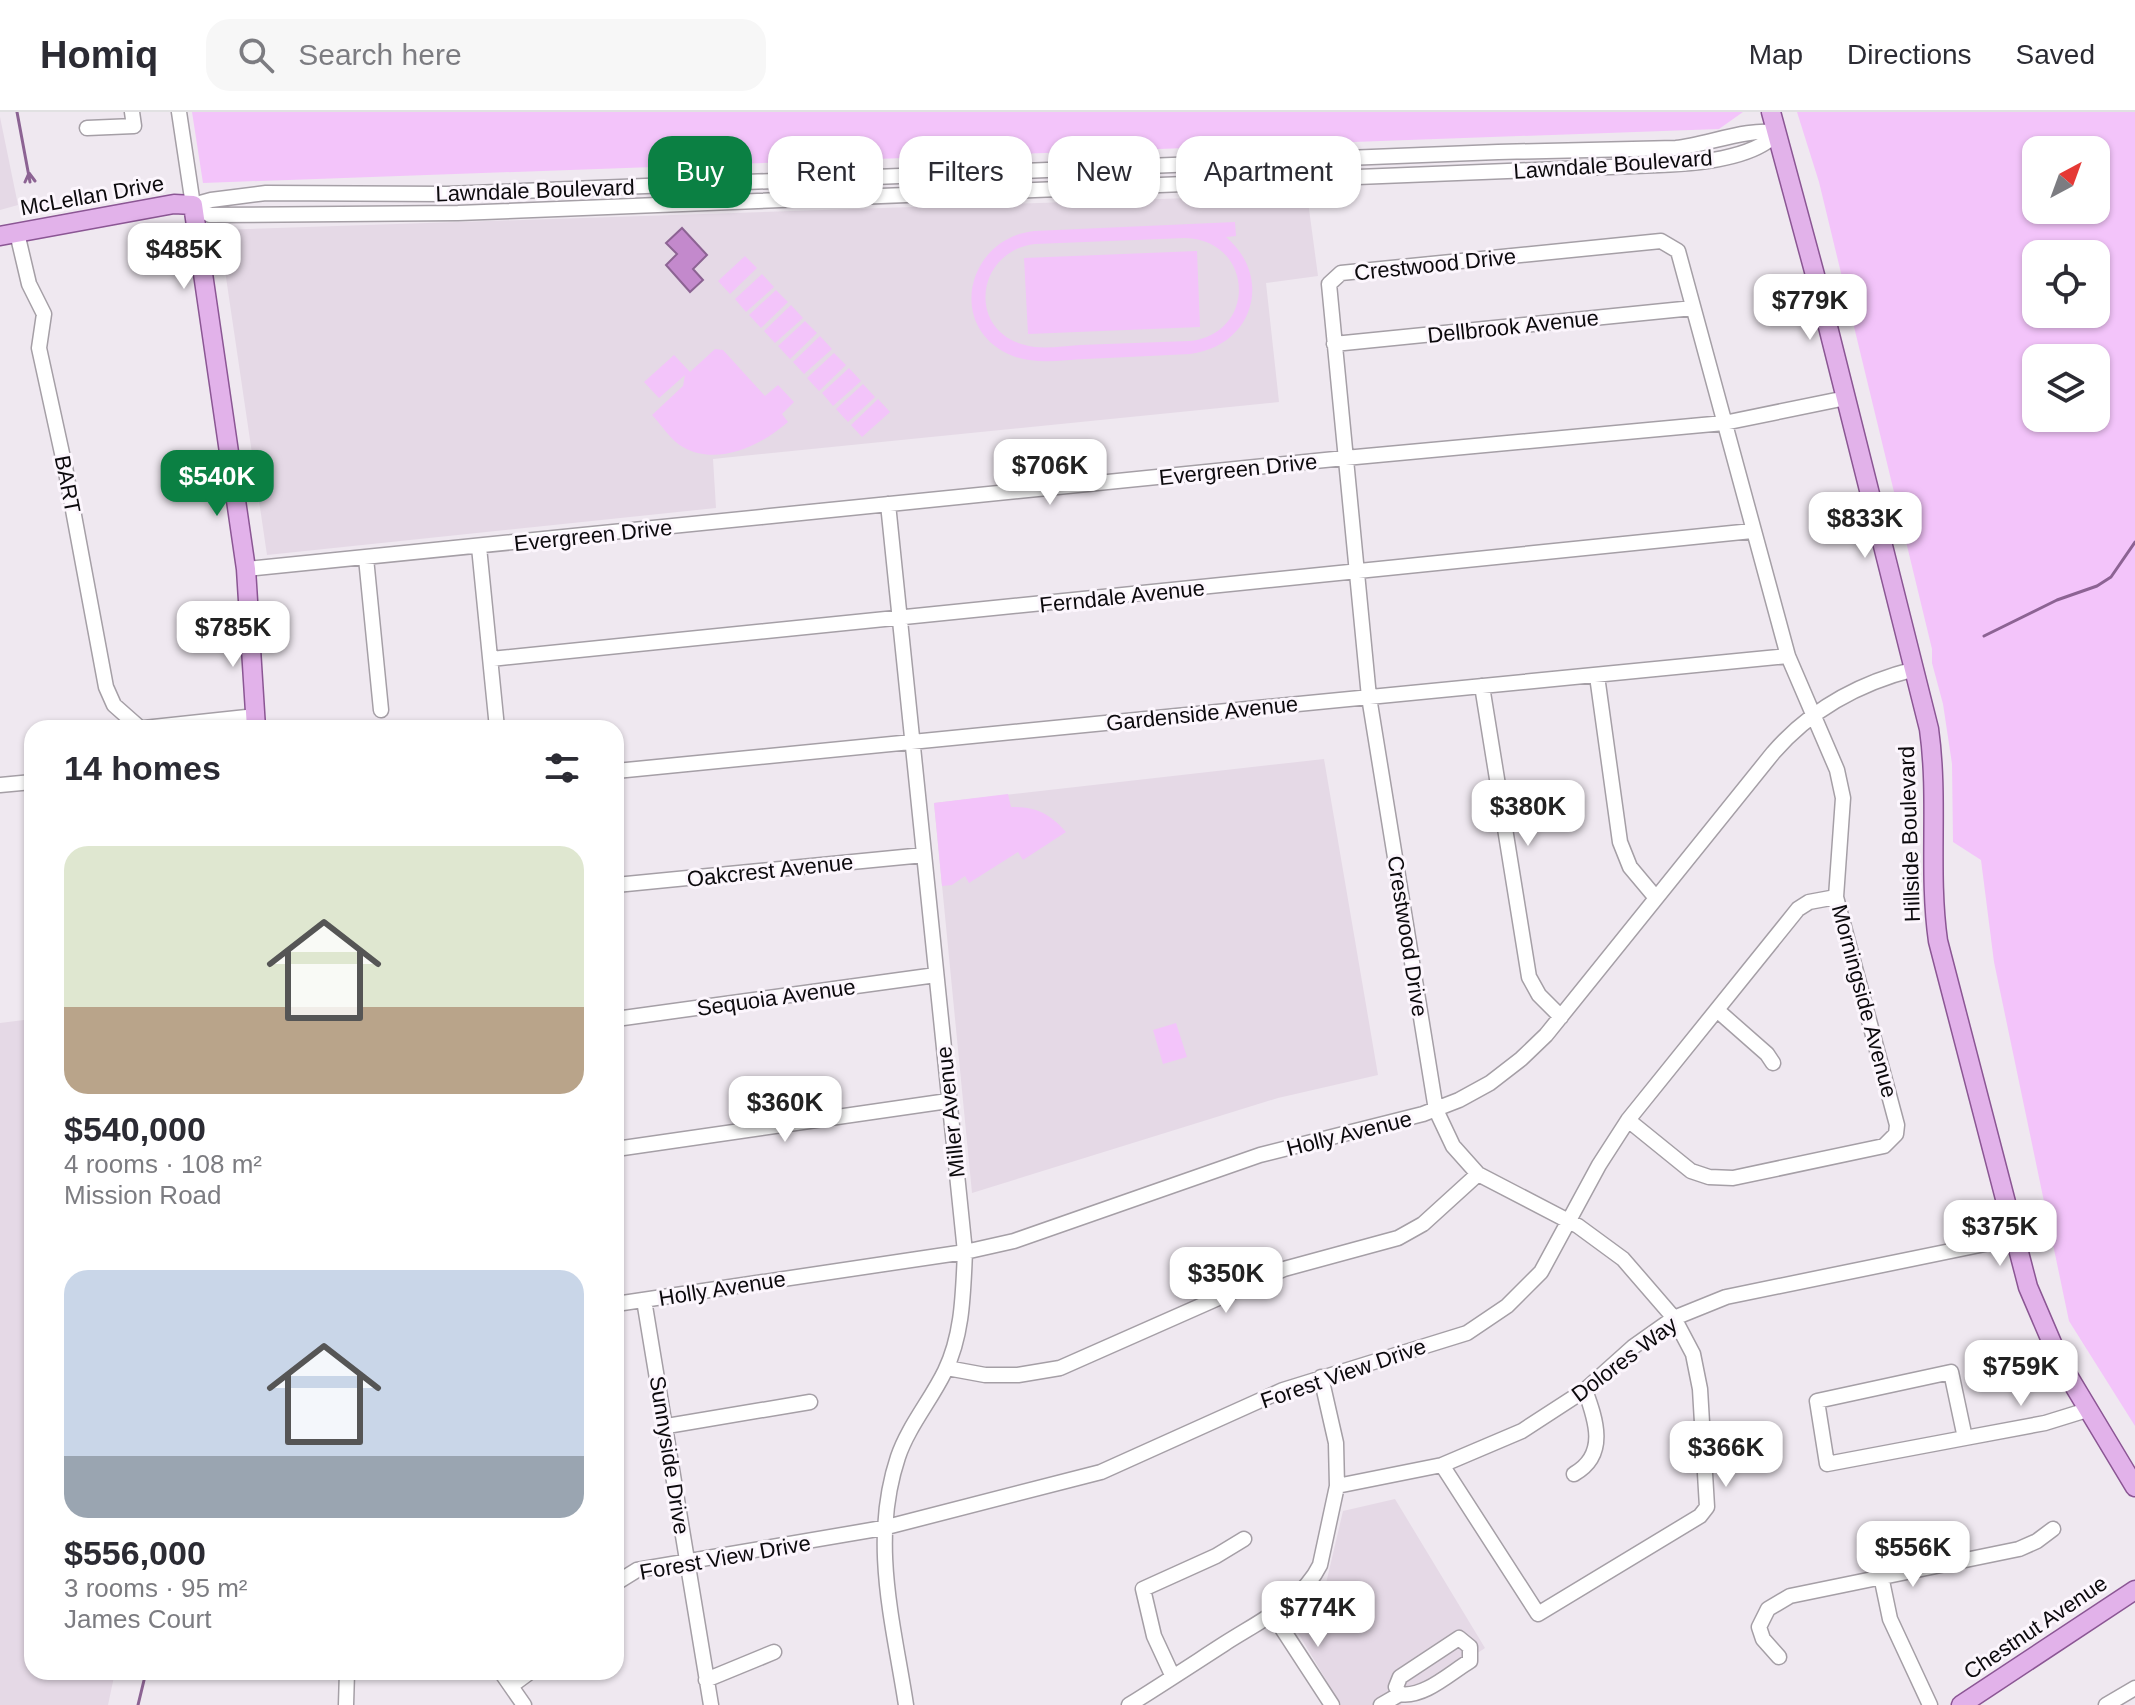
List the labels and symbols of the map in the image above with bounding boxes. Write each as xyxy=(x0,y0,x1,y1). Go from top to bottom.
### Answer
north arrow xyxy=(2022,136,2110,224)
street label: Lawndale Boulevard xyxy=(1513,145,1713,184)
street label: McLellan Drive xyxy=(18,171,166,220)
street label: Lawndale Boulevard xyxy=(435,175,635,206)
pin: $485K xyxy=(128,223,240,291)
street label: Crestwood Drive xyxy=(1353,244,1517,285)
pin: $779K xyxy=(1754,274,1866,342)
street label: Dellbrook Avenue xyxy=(1426,305,1600,348)
pin: $706K xyxy=(994,439,1106,507)
street label: Evergreen Drive xyxy=(1158,449,1318,490)
pin: $540K xyxy=(161,450,273,518)
street label: BART xyxy=(50,453,85,515)
pin: $833K xyxy=(1809,492,1921,560)
street label: Evergreen Drive xyxy=(513,515,673,556)
street label: Ferndale Avenue xyxy=(1038,575,1206,618)
pin: $785K xyxy=(177,601,289,669)
street label: Gardenside Avenue xyxy=(1105,691,1299,736)
street label: Hillside Boulevard xyxy=(1894,746,1925,922)
pin: $380K xyxy=(1472,780,1584,848)
street label: Oakcrest Avenue xyxy=(686,849,854,892)
street label: Crestwood Drive xyxy=(1382,854,1433,1018)
street label: Morningside Avenue xyxy=(1827,902,1902,1100)
street label: Sequoia Avenue xyxy=(695,974,857,1021)
street label: Miller Avenue xyxy=(931,1045,970,1179)
pin: $360K xyxy=(729,1076,841,1144)
street label: Holly Avenue xyxy=(1284,1106,1414,1161)
pin: $375K xyxy=(1944,1200,2056,1268)
pin: $350K xyxy=(1170,1247,1282,1315)
street label: Holly Avenue xyxy=(657,1266,787,1311)
street label: Dolores Way xyxy=(1567,1312,1682,1407)
street label: Forest View Drive xyxy=(1257,1333,1429,1413)
pin: $759K xyxy=(1965,1340,2077,1408)
street label: Sunnyside Drive xyxy=(645,1374,694,1536)
pin: $366K xyxy=(1670,1421,1782,1489)
pin: $556K xyxy=(1857,1521,1969,1589)
street label: Forest View Drive xyxy=(638,1530,813,1585)
street label: Chestnut Avenue xyxy=(1959,1570,2112,1685)
pin: $774K xyxy=(1262,1581,1374,1649)

